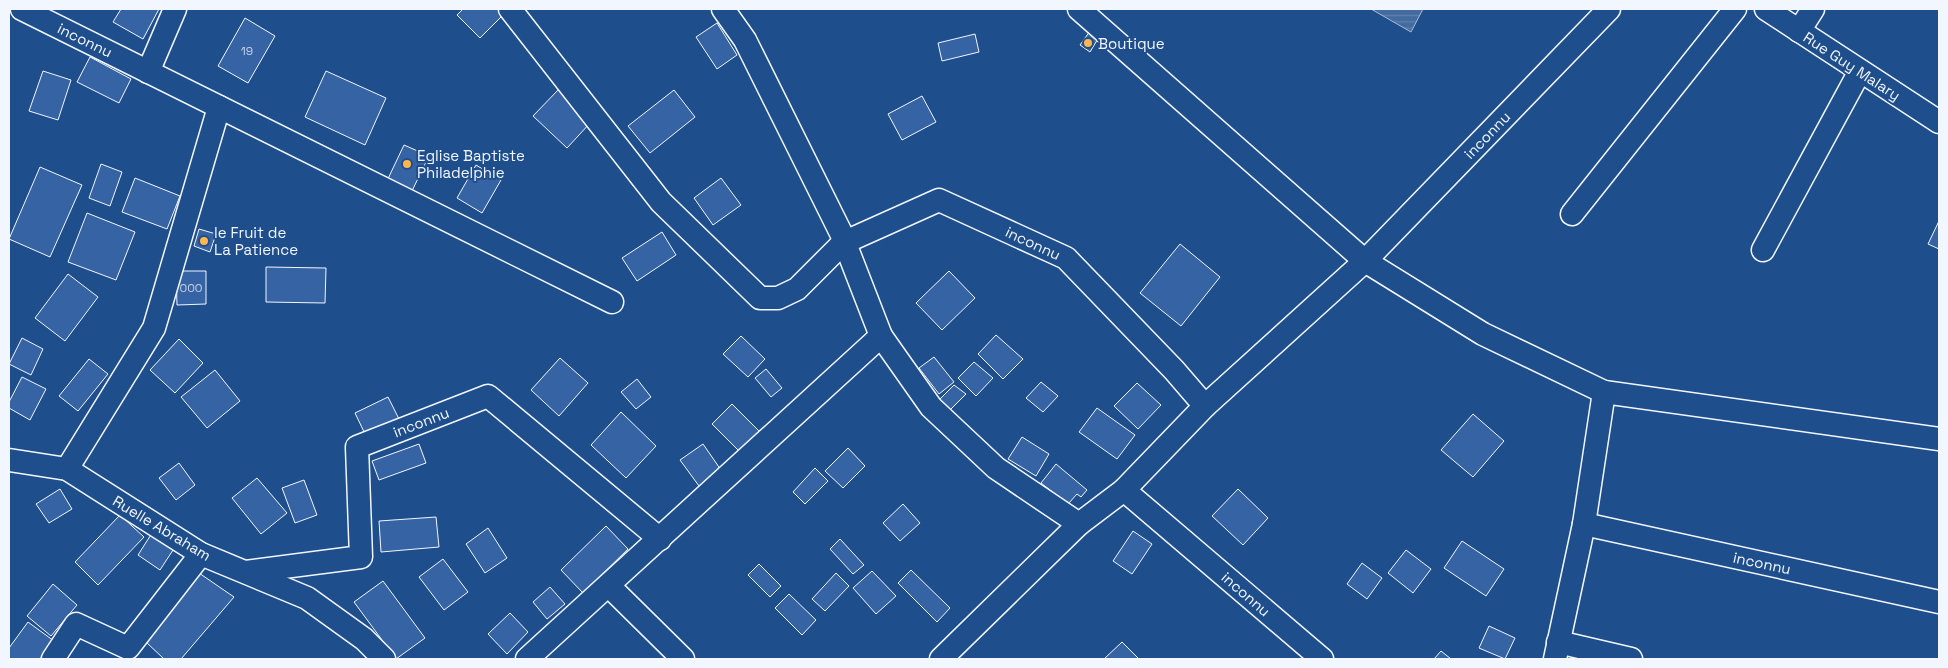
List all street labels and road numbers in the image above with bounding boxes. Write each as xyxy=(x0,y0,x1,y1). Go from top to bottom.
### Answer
street label: inconnu xyxy=(55,19,115,61)
street label: Rue Guy Malary xyxy=(1800,27,1904,105)
street label: inconnu xyxy=(1460,107,1514,163)
street label: inconnu xyxy=(1002,222,1064,264)
street label: inconnu xyxy=(390,403,452,441)
street label: Ruelle Abraham xyxy=(109,491,215,565)
street label: inconnu xyxy=(1731,548,1793,578)
street label: inconnu xyxy=(1218,568,1274,620)

